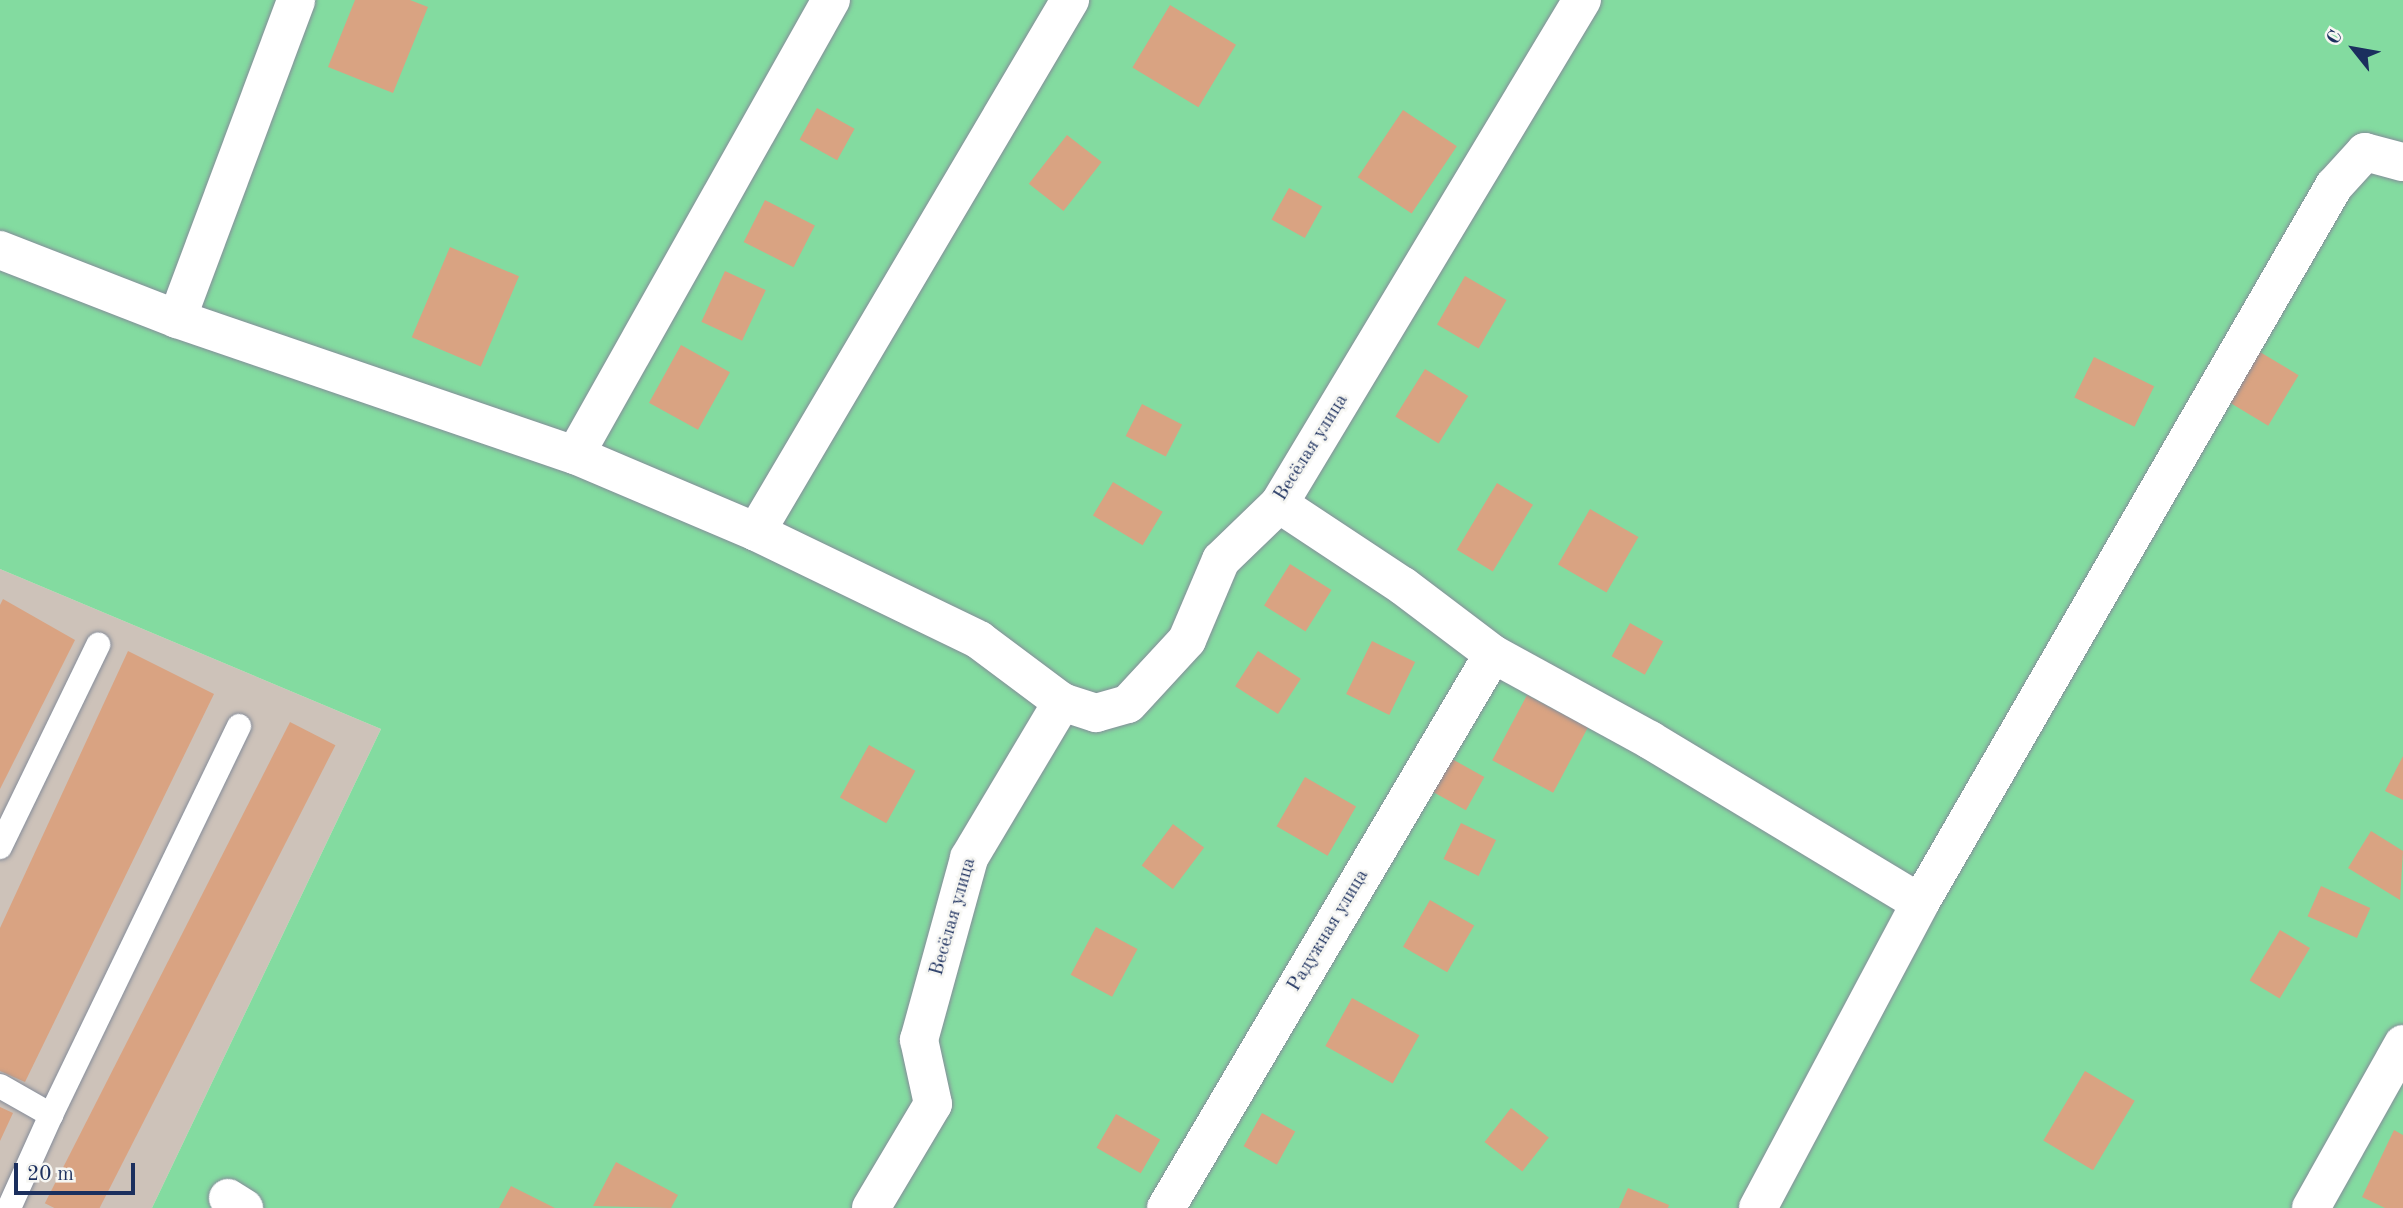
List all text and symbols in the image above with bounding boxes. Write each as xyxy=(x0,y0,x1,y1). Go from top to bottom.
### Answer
north arrow xyxy=(2319,14,2389,84)
text: С xyxy=(2324,28,2347,48)
street label: Весёлая улица xyxy=(1270,390,1354,506)
street label: Весёлая улица xyxy=(926,855,982,979)
street label: Радужная улица xyxy=(1284,866,1374,996)
scale bar xyxy=(18,1148,138,1192)
text: 20 m xyxy=(27,1164,74,1185)

